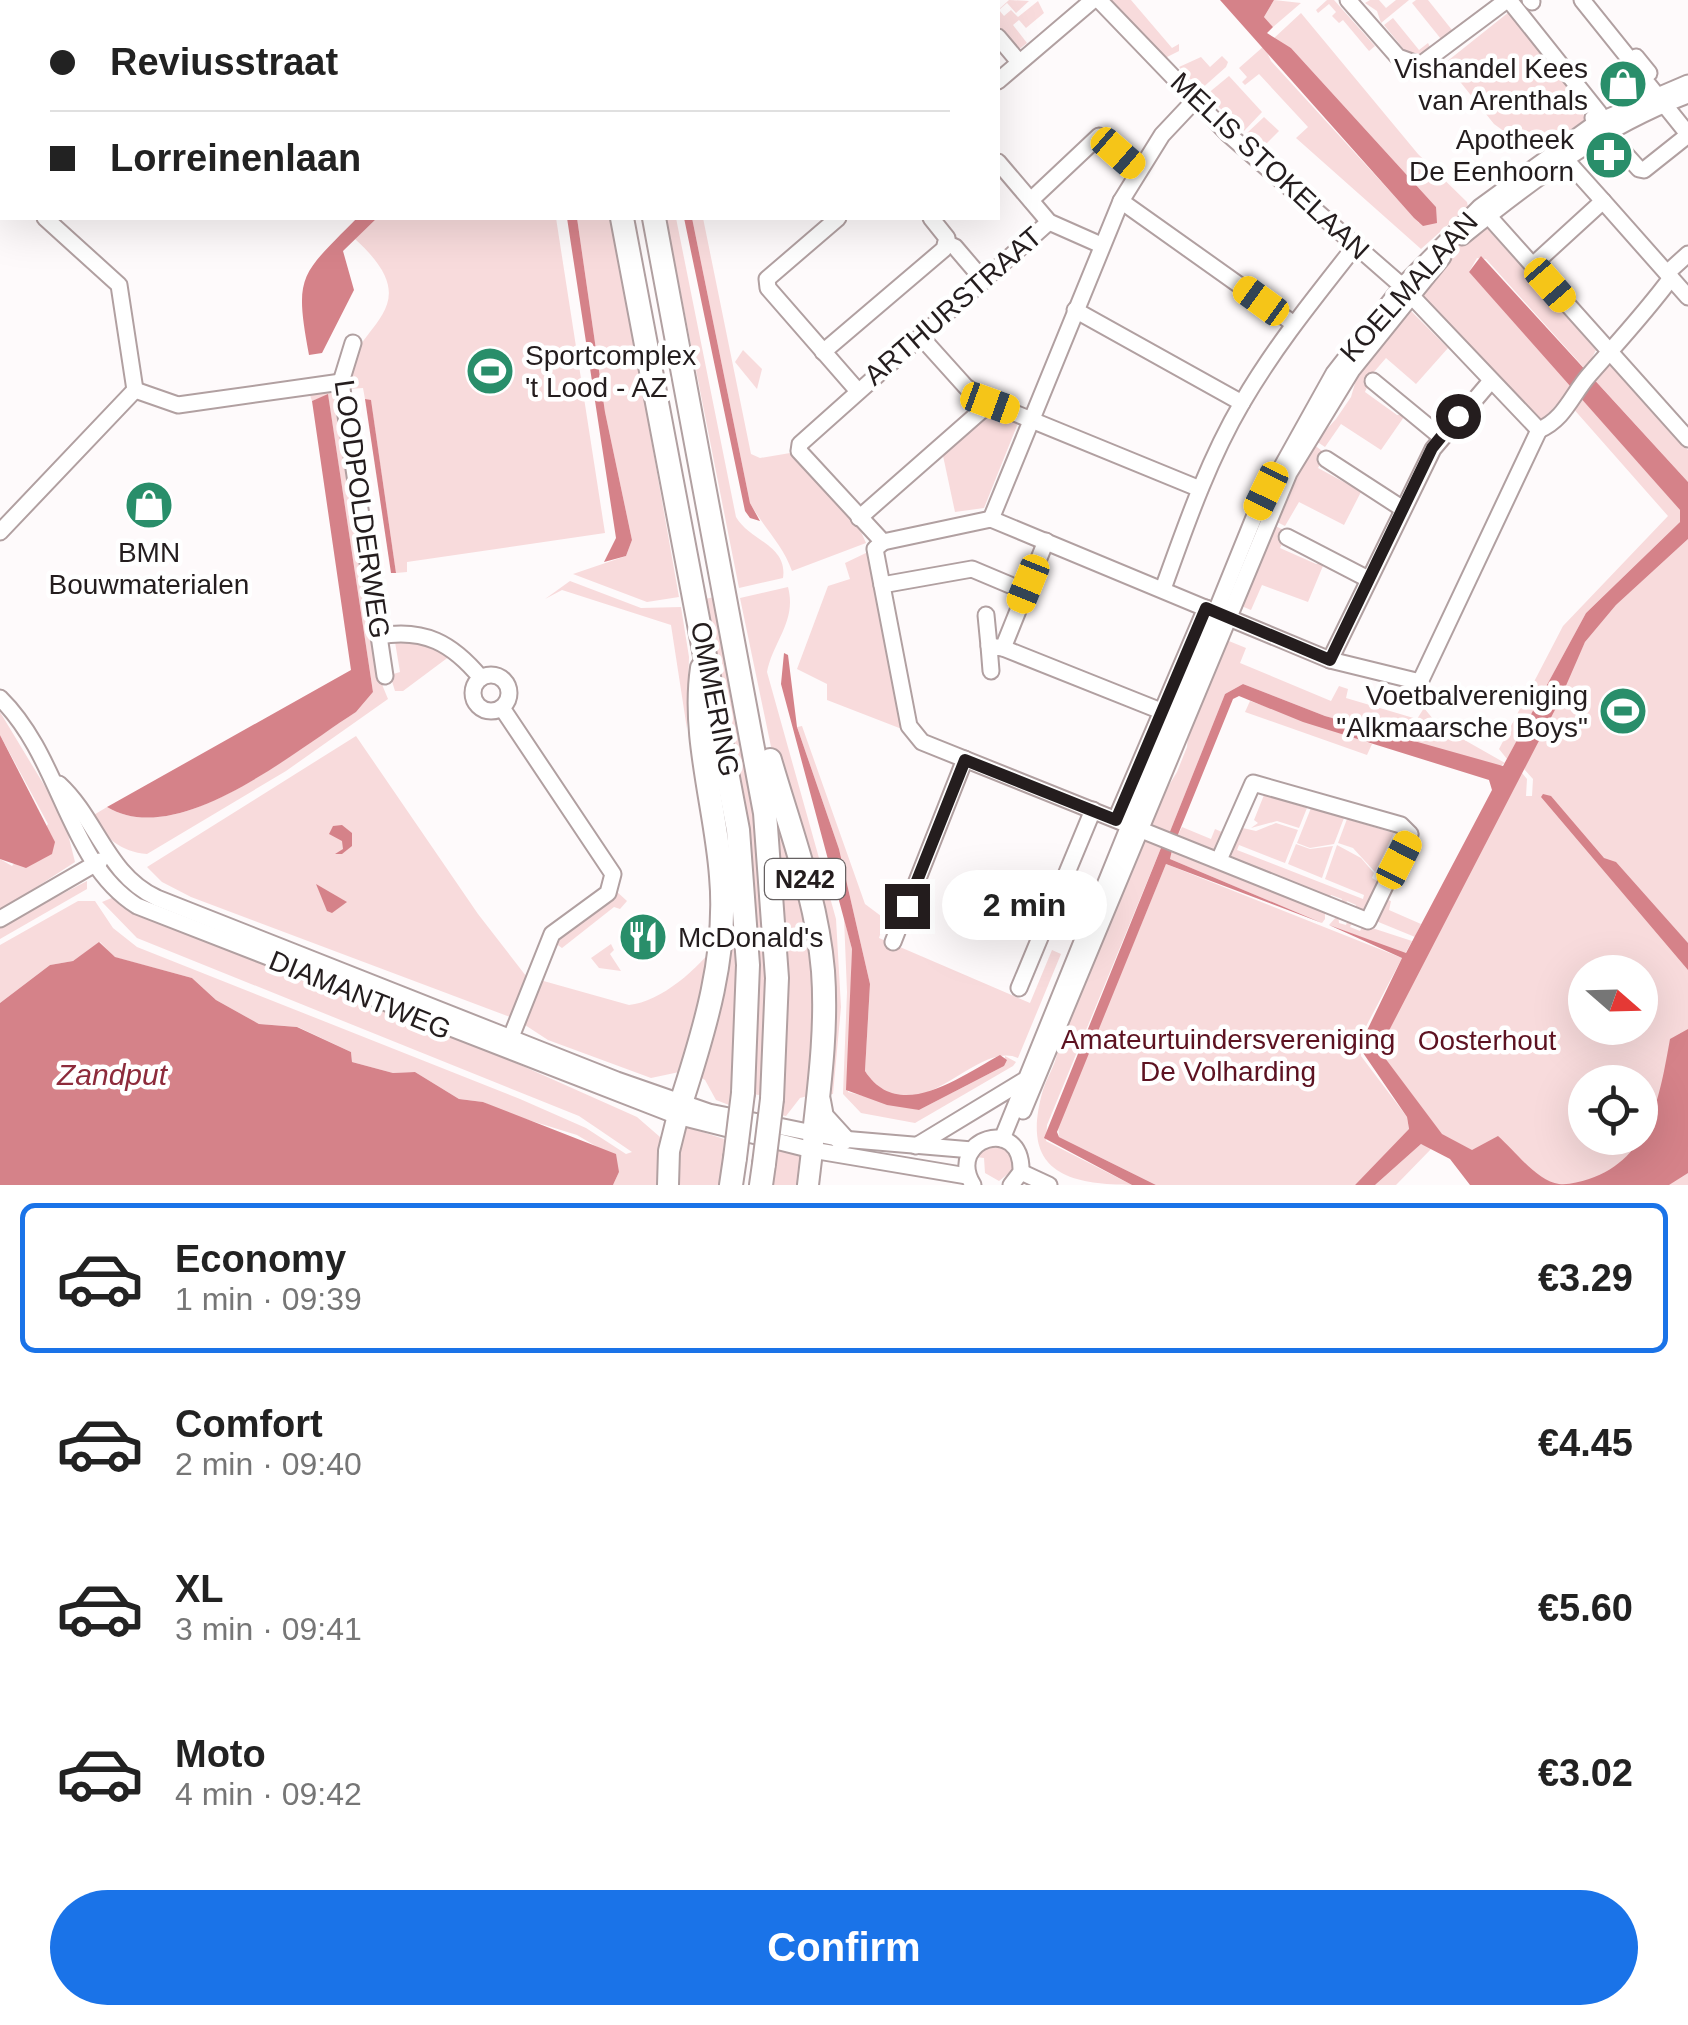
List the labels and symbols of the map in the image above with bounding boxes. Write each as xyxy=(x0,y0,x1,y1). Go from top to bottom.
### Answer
place label: Vishandel Kees van Arenthals xyxy=(1394,53,1588,116)
shop icon: Vishandel Kees van Arenthals xyxy=(1597,58,1649,110)
street label: MELIS STOKELAAN xyxy=(1165,66,1375,266)
car xyxy=(1086,122,1150,184)
place label: Apotheek De Eenhoorn xyxy=(1409,124,1575,187)
pharmacy icon: Apotheek De Eenhoorn xyxy=(1583,129,1635,181)
street label: KOELMALAAN xyxy=(1334,206,1484,368)
street label: ARTHURSTRAAT xyxy=(858,221,1048,391)
car xyxy=(1519,253,1581,317)
car xyxy=(1228,271,1294,331)
place label: Sportcomplex 't Lood - AZ xyxy=(525,340,696,403)
sports icon: Sportcomplex 't Lood - AZ xyxy=(464,345,516,397)
street label: LOODPOLDERWEG xyxy=(328,378,396,640)
car xyxy=(957,379,1023,427)
route start xyxy=(1436,394,1481,439)
car xyxy=(1239,457,1293,525)
shop icon: BMN Bouwmaterialen xyxy=(123,479,175,531)
place label: BMN Bouwmaterialen xyxy=(49,537,249,600)
car xyxy=(1003,551,1053,617)
street label: OMMERING xyxy=(685,619,745,779)
place label: Voetbalvereniging "Alkmaarsche Boys" xyxy=(1336,680,1588,743)
sports icon: Voetbalvereniging "Alkmaarsche Boys" xyxy=(1597,685,1649,737)
car xyxy=(1372,826,1426,894)
road number: N242 xyxy=(765,859,845,899)
callout: 2 min xyxy=(942,871,1107,941)
route end xyxy=(885,884,930,929)
restaurant icon: McDonald's xyxy=(617,911,669,963)
place label: McDonald's xyxy=(678,922,823,953)
street label: DIAMANTWEG xyxy=(265,944,455,1046)
north arrow xyxy=(1568,955,1658,1045)
park label: Amateurtuindersvereniging De Volharding xyxy=(1061,1024,1395,1087)
park label: Oosterhout xyxy=(1418,1025,1556,1056)
water label: Zandput xyxy=(56,1058,169,1091)

